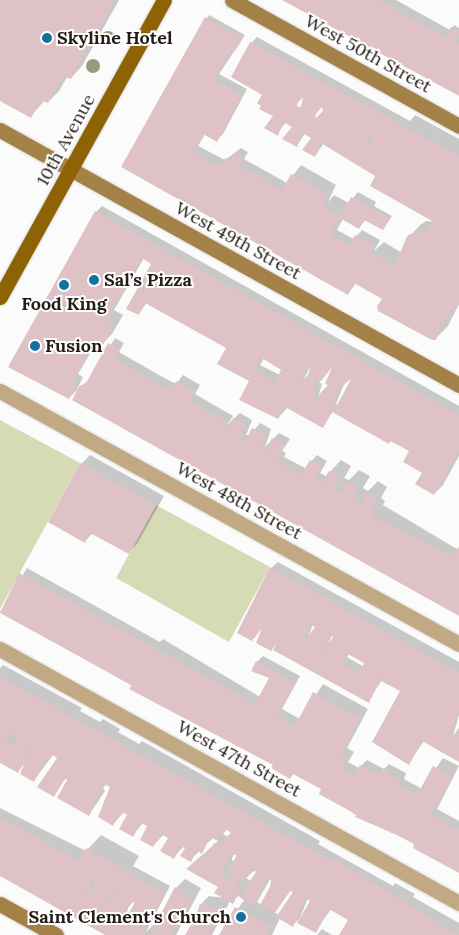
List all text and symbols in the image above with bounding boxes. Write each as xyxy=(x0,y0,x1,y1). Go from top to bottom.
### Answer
street label: West 50th Street xyxy=(301,10,435,98)
place label: Skyline Hotel xyxy=(57,27,173,49)
marker: Skyline Hotel xyxy=(41,32,53,44)
street label: 10th Avenue xyxy=(32,90,100,190)
street label: West 49th Street xyxy=(171,197,305,285)
place label: Sal’s Pizza xyxy=(104,269,192,291)
marker: Sal’s Pizza xyxy=(88,274,100,286)
marker: Food King xyxy=(58,279,70,291)
place label: Food King xyxy=(21,293,107,315)
place label: Fusion xyxy=(45,335,103,357)
marker: Fusion xyxy=(29,340,41,352)
street label: West 48th Street xyxy=(172,458,306,544)
street label: West 47th Street xyxy=(173,716,305,802)
place label: Saint Clement's Church xyxy=(28,906,231,928)
marker: Saint Clement's Church xyxy=(235,911,247,923)

